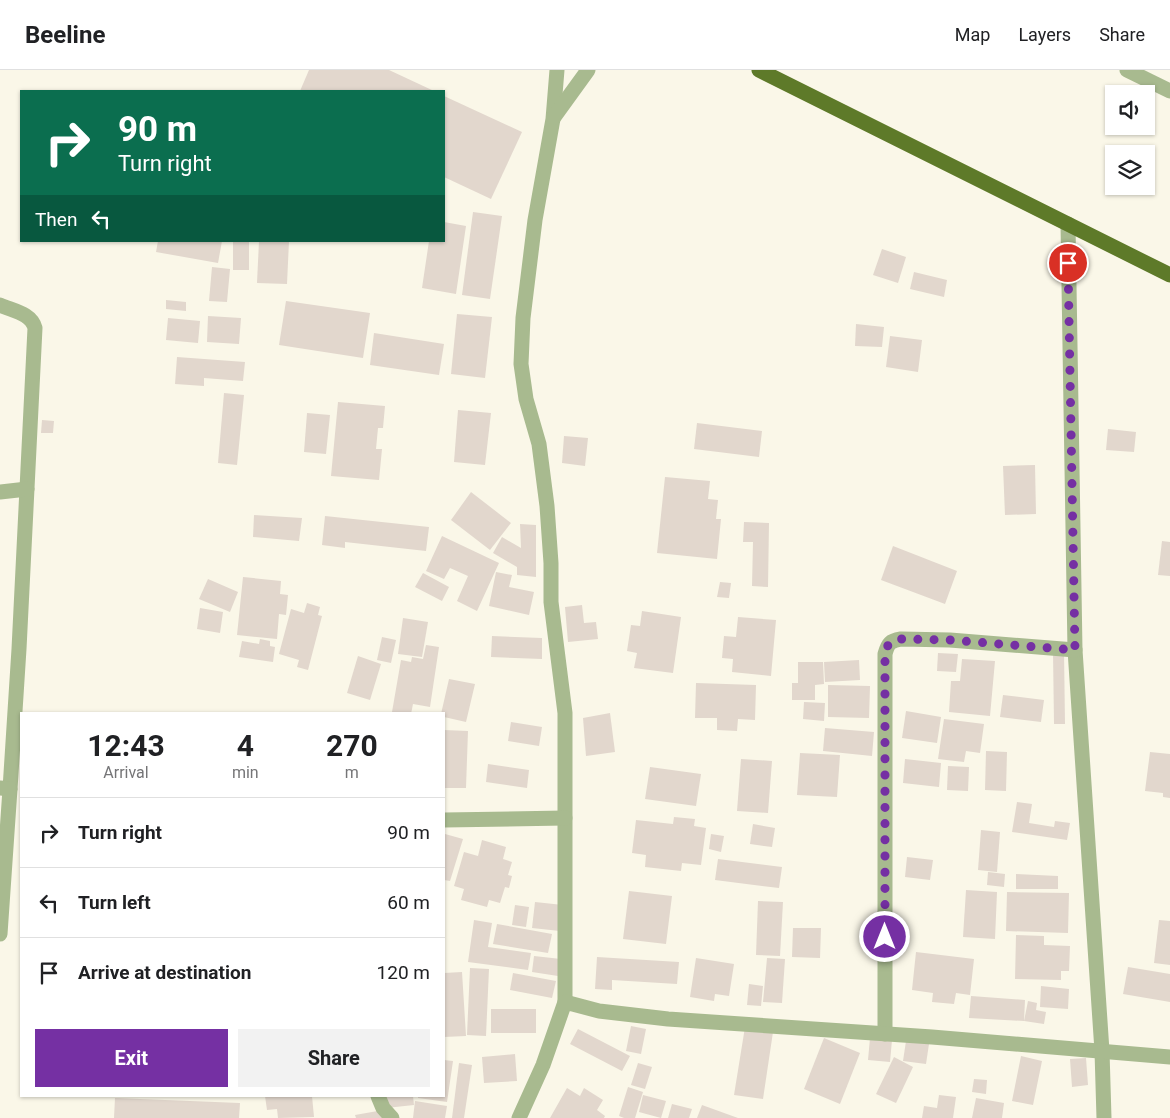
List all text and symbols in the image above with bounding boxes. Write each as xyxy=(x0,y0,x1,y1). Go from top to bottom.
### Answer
text: Beeline xyxy=(25,21,105,49)
text: Map xyxy=(955,24,990,45)
text: Layers xyxy=(1018,24,1071,45)
text: Share xyxy=(1099,24,1145,45)
map controls xyxy=(1105,85,1155,195)
button: sound xyxy=(1105,85,1155,135)
text: 90 m xyxy=(118,109,197,150)
icon: right xyxy=(35,110,100,175)
button: layers xyxy=(1105,145,1155,195)
text: Turn right xyxy=(118,151,212,176)
icon: left xyxy=(87,205,115,233)
text: Then xyxy=(35,208,77,231)
pin xyxy=(1047,242,1089,284)
icon: arrive xyxy=(1054,249,1082,277)
text: 12:43 xyxy=(87,728,165,763)
text: 4 xyxy=(237,728,254,763)
text: 270 xyxy=(326,728,378,763)
text: Arrival xyxy=(103,763,149,782)
text: min xyxy=(232,763,259,782)
text: m xyxy=(345,763,359,782)
icon: right xyxy=(35,819,63,847)
text: Turn right xyxy=(78,821,162,844)
text: 90 m xyxy=(387,821,430,844)
icon: left xyxy=(35,889,63,917)
text: Turn left xyxy=(78,891,151,914)
text: 60 m xyxy=(387,891,430,914)
position arrow xyxy=(858,910,910,962)
icon: arrive xyxy=(35,959,63,987)
text: Arrive at destination xyxy=(78,961,251,984)
text: 120 m xyxy=(377,961,430,984)
button: Exit xyxy=(35,1029,228,1087)
button: Share xyxy=(238,1029,430,1087)

